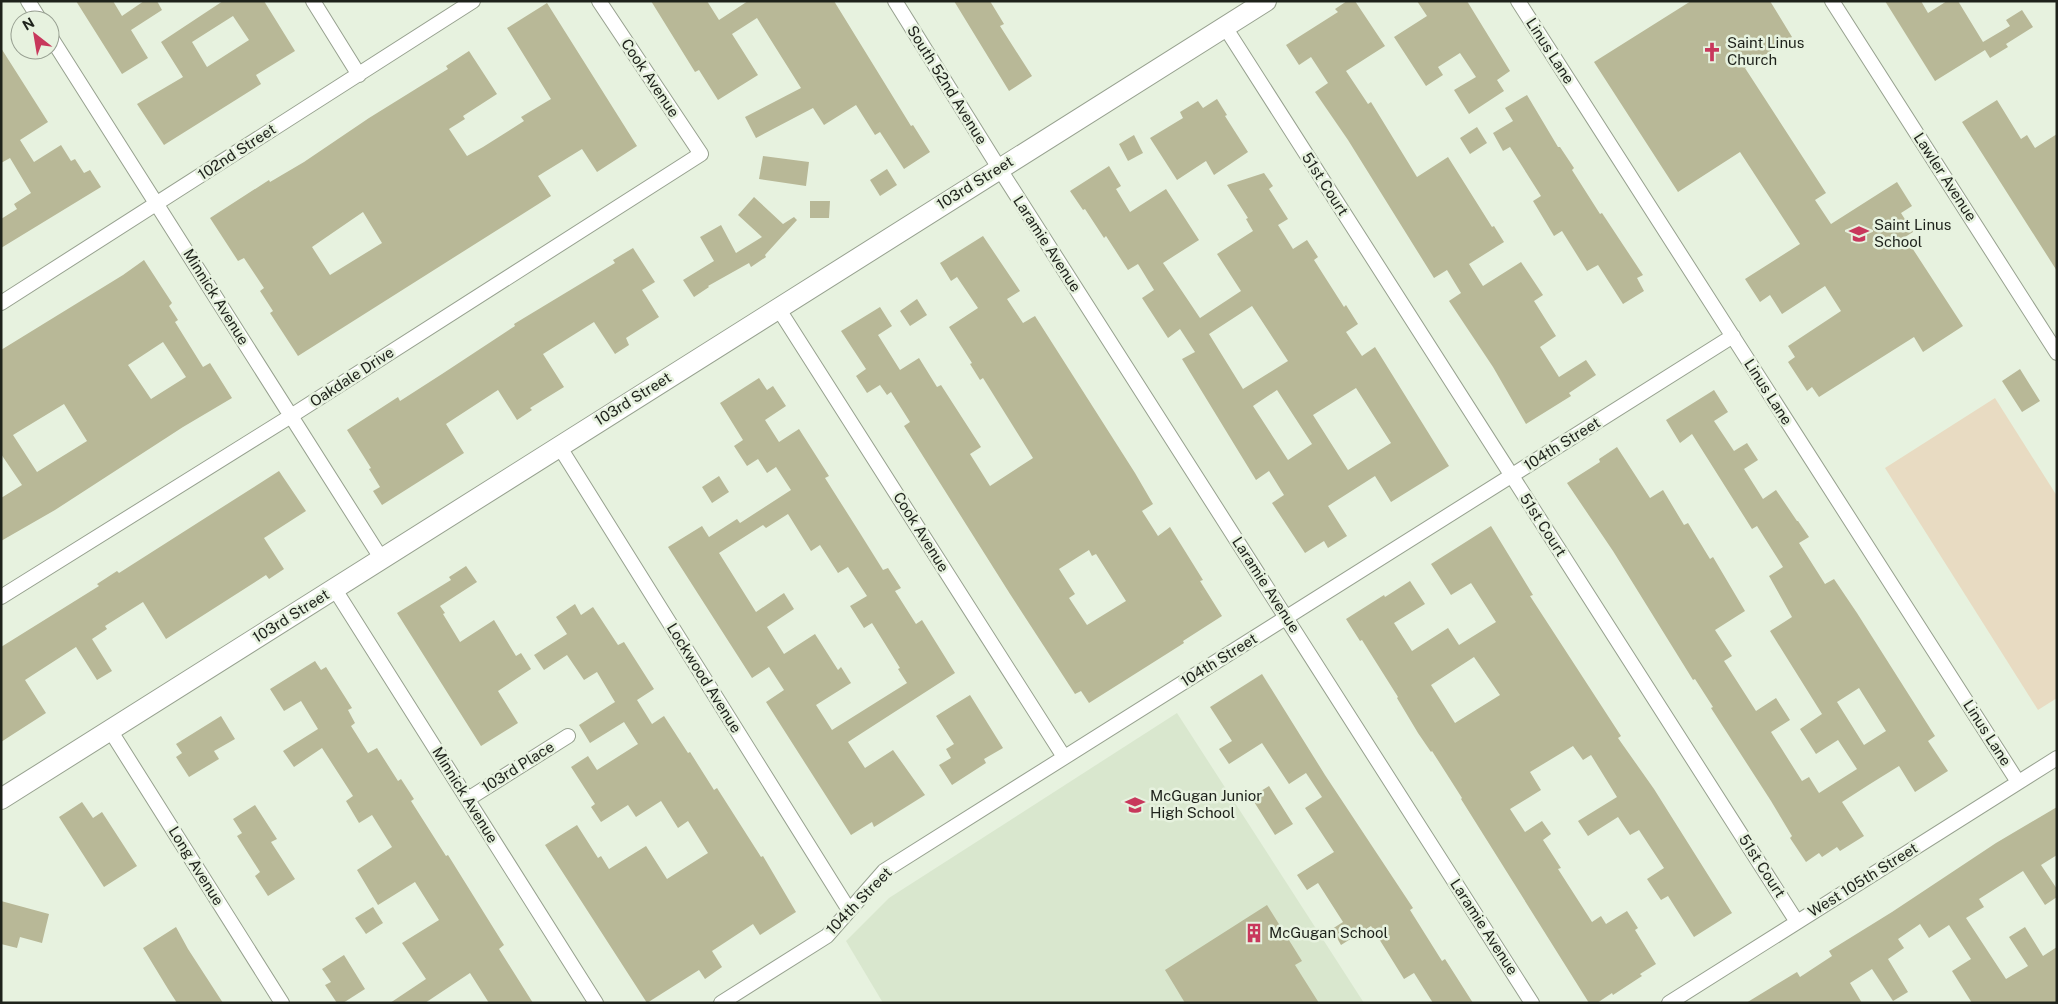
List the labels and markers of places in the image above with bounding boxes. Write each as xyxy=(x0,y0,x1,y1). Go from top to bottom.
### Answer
place label: Saint Linus Church xyxy=(1727,34,1804,68)
church icon: Saint Linus Church xyxy=(1701,41,1723,63)
place label: Saint Linus School xyxy=(1874,216,1951,250)
school or university icon: Saint Linus School xyxy=(1848,223,1870,245)
place label: McGugan Junior High School xyxy=(1150,787,1262,821)
school or university icon: McGugan Junior High School xyxy=(1124,794,1146,816)
building icon: McGugan School xyxy=(1243,922,1265,944)
place label: McGugan School xyxy=(1269,924,1388,941)

